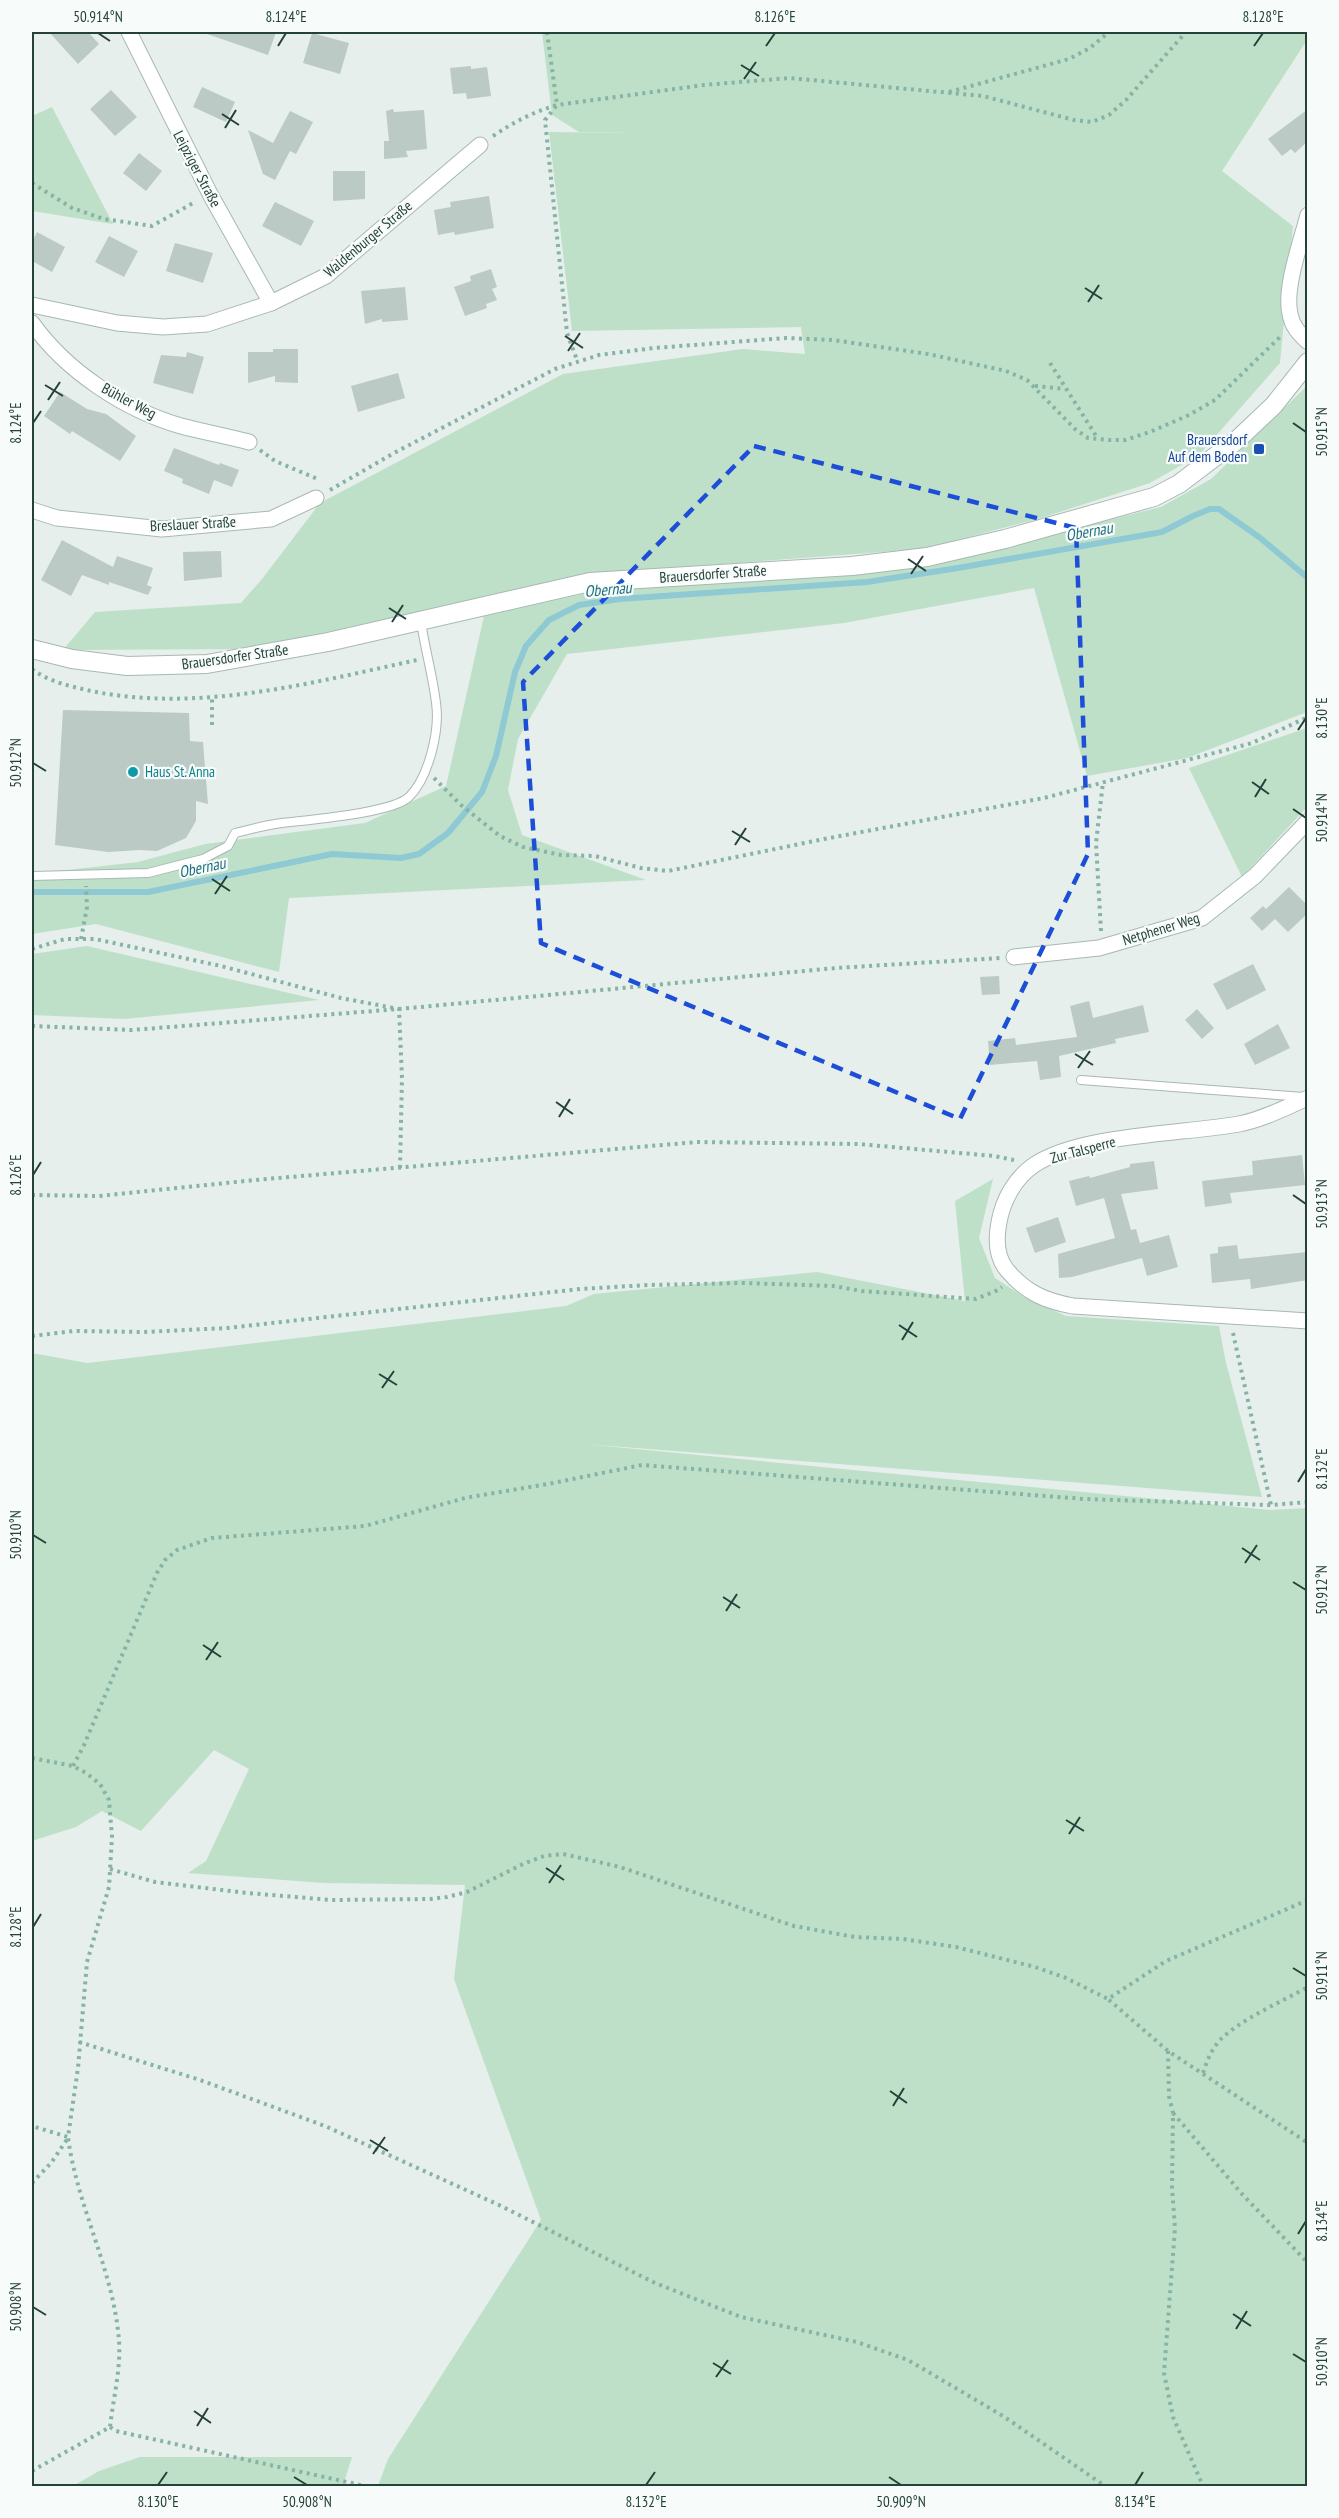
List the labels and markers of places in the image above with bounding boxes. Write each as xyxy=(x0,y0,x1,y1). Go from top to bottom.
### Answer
place label: Brauersdorf Auf dem Boden xyxy=(1168,430,1248,466)
marker: Brauersdorf Auf dem Boden xyxy=(1252,442,1266,456)
place label: Haus St. Anna xyxy=(145,762,215,781)
marker: Haus St. Anna xyxy=(126,765,140,779)

